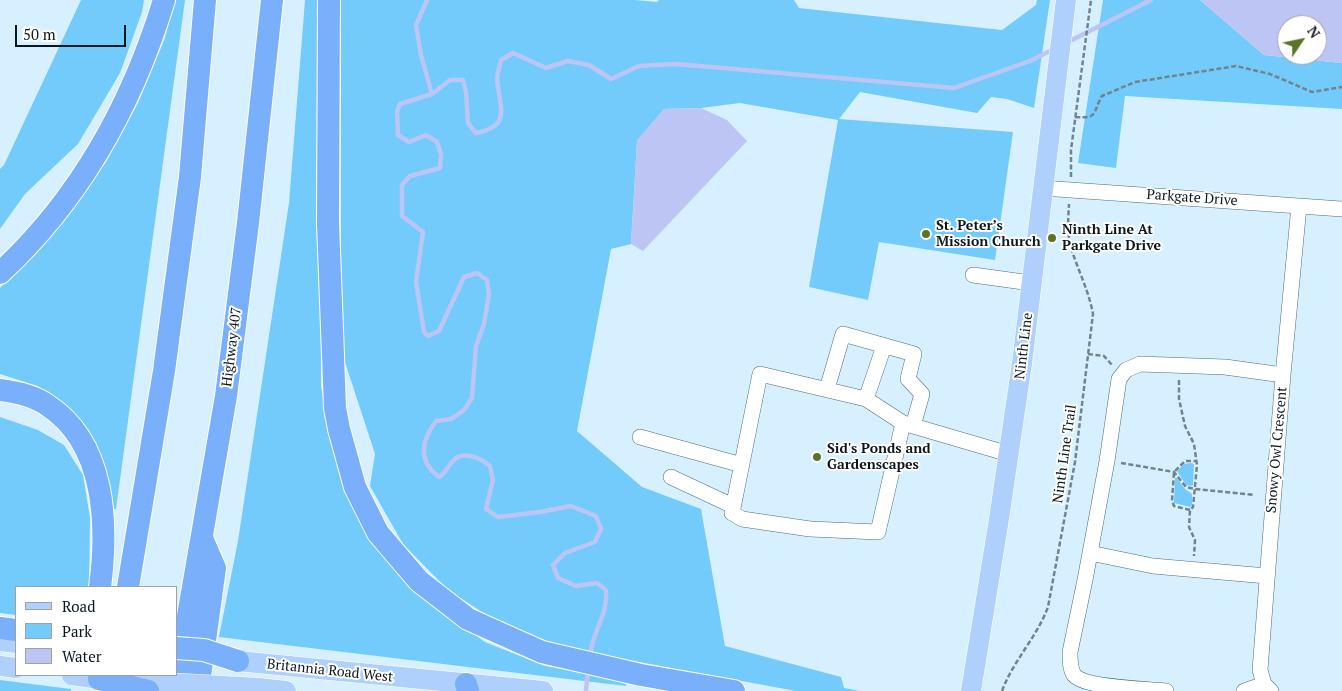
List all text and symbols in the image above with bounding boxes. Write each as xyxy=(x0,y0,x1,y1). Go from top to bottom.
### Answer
scale bar xyxy=(18,15,129,47)
north arrow xyxy=(1277,15,1327,65)
text: N xyxy=(1303,22,1325,42)
text: 50 m xyxy=(23,24,56,44)
street label: Parkgate Drive xyxy=(1146,186,1238,210)
place label: St. Peter’s Mission Church xyxy=(936,218,1041,250)
place label: Ninth Line At Parkgate Drive xyxy=(1062,222,1161,254)
marker: St. Peter’s Mission Church xyxy=(920,228,932,240)
marker: Ninth Line At Parkgate Drive xyxy=(1046,232,1058,244)
street label: Highway 407 xyxy=(219,306,245,388)
street label: Ninth Line xyxy=(1012,312,1036,380)
street label: Snowy Owl Crescent xyxy=(1263,386,1291,514)
street label: Ninth Line Trail xyxy=(1050,404,1080,504)
place label: Sid's Ponds and Gardenscapes xyxy=(827,441,931,474)
marker: Sid's Ponds and Gardenscapes xyxy=(811,451,823,463)
legend xyxy=(15,586,178,676)
text: Road xyxy=(62,596,95,616)
text: Park xyxy=(62,621,92,641)
text: Water xyxy=(62,646,101,666)
street label: Britannia Road West xyxy=(266,656,394,686)

